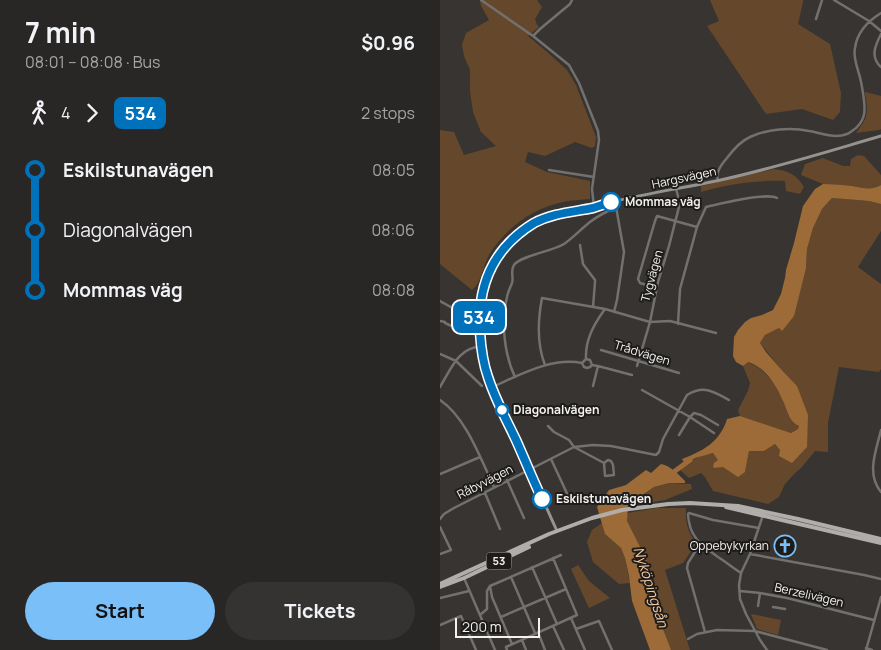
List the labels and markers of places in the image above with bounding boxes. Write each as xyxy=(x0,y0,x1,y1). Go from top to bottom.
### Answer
marker: Mommas väg xyxy=(601,192,621,212)
place label: Mommas väg xyxy=(625,193,701,210)
place label: Diagonalvägen xyxy=(513,401,599,418)
marker: Diagonalvägen xyxy=(495,403,509,417)
marker: Eskilstunavägen xyxy=(532,489,552,509)
place label: Eskilstunavägen xyxy=(556,490,651,507)
church icon: Oppebykyrkan xyxy=(773,534,797,558)
place label: Oppebykyrkan xyxy=(690,537,769,554)

